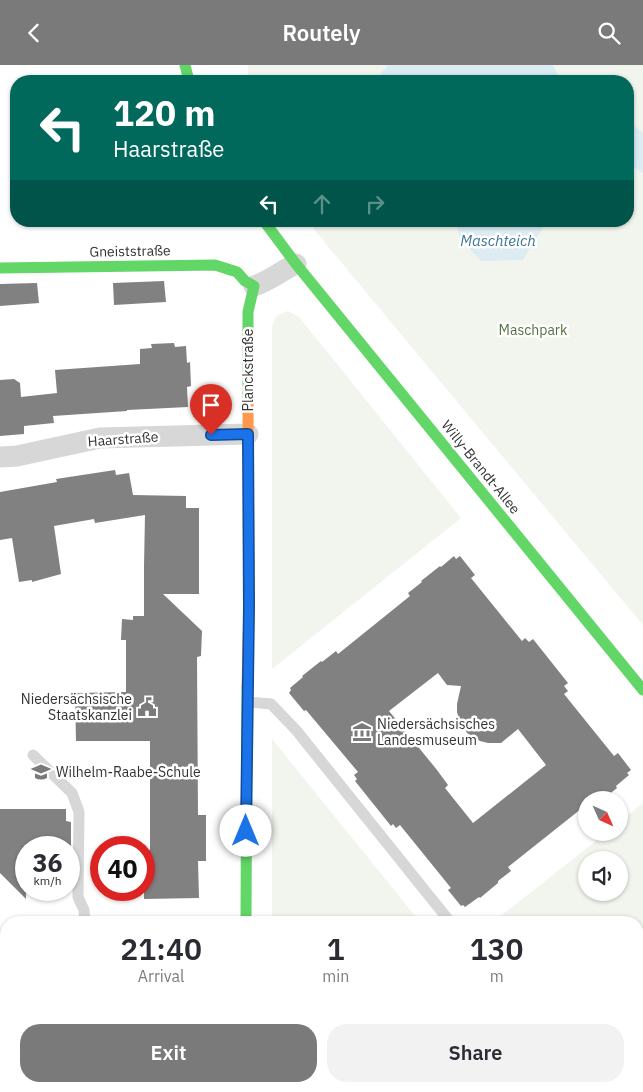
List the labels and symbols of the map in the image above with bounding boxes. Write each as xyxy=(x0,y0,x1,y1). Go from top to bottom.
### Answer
water label: Maschteich xyxy=(460,231,536,250)
street label: Gneiststraße xyxy=(89,241,171,261)
park label: Maschpark xyxy=(499,321,568,339)
street label: Planckstraße xyxy=(239,328,257,411)
pin xyxy=(190,384,232,435)
street label: Willy-Brandt-Allee xyxy=(438,416,525,518)
street label: Haarstraße xyxy=(87,428,159,450)
place label: Niedersächsische Staatskanzlei xyxy=(21,690,132,724)
public building icon: Niedersächsische Staatskanzlei xyxy=(136,696,158,718)
place label: Niedersächsisches Landesmuseum xyxy=(377,715,495,749)
museum icon: Niedersächsisches Landesmuseum xyxy=(351,721,373,743)
school or university icon: Wilhelm-Raabe-Schule xyxy=(30,761,52,783)
place label: Wilhelm-Raabe-Schule xyxy=(56,763,201,781)
north arrow xyxy=(578,791,628,841)
position arrow xyxy=(219,804,271,856)
speed limit sign: 40 xyxy=(90,836,155,901)

